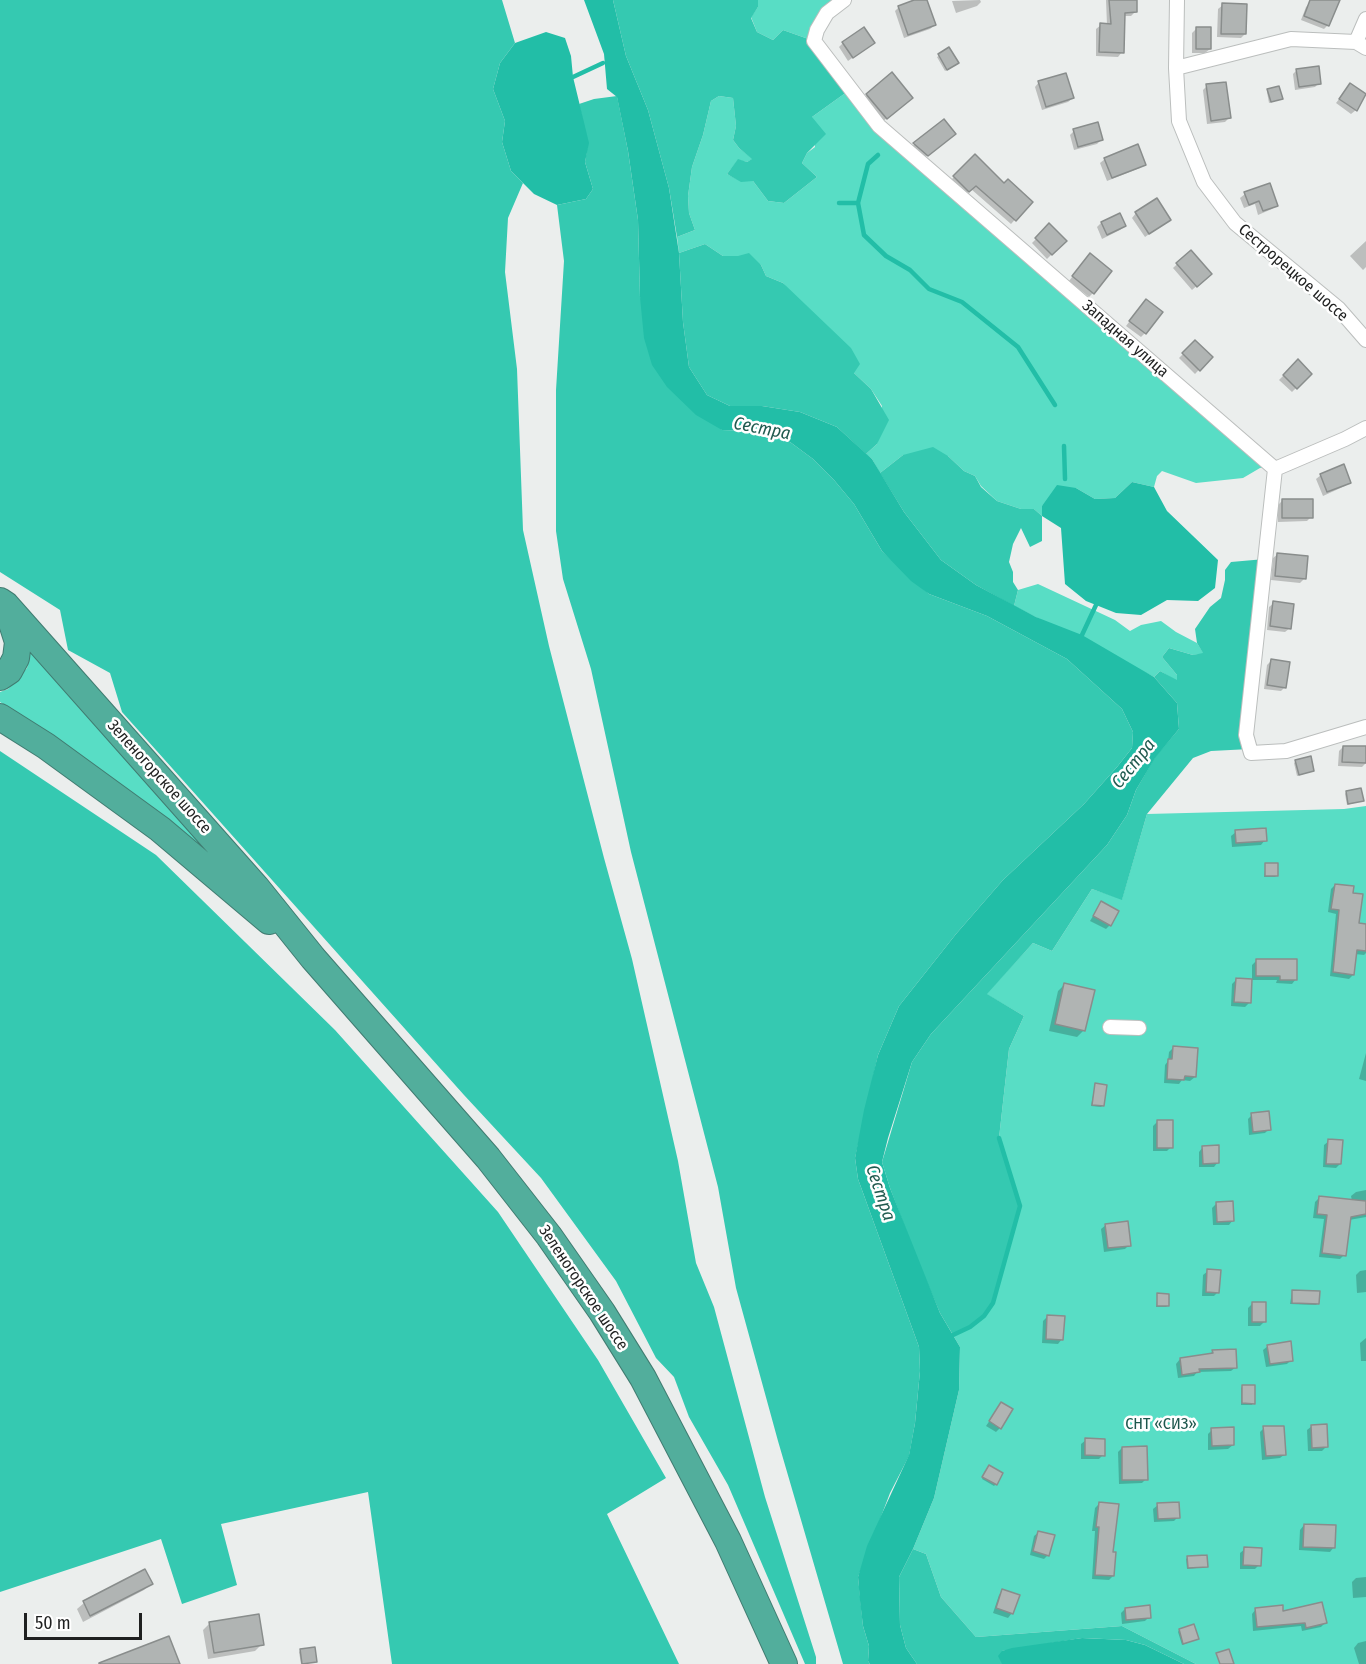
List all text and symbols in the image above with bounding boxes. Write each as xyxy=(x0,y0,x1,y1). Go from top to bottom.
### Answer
street label: Сестрорецкое шоссе xyxy=(1234,220,1352,326)
street label: Западная улица xyxy=(1078,296,1172,382)
water label: Сестра xyxy=(732,413,792,445)
street label: Зеленогорское шоссе xyxy=(103,716,215,838)
water label: Сестра xyxy=(1108,735,1160,793)
water label: Сестра xyxy=(860,1162,900,1224)
street label: Зеленогорское шоссе xyxy=(534,1222,632,1354)
park label: СНТ «СИЗ» xyxy=(1125,1415,1197,1435)
scale bar xyxy=(27,1601,146,1639)
text: 50 m xyxy=(35,1612,71,1634)

